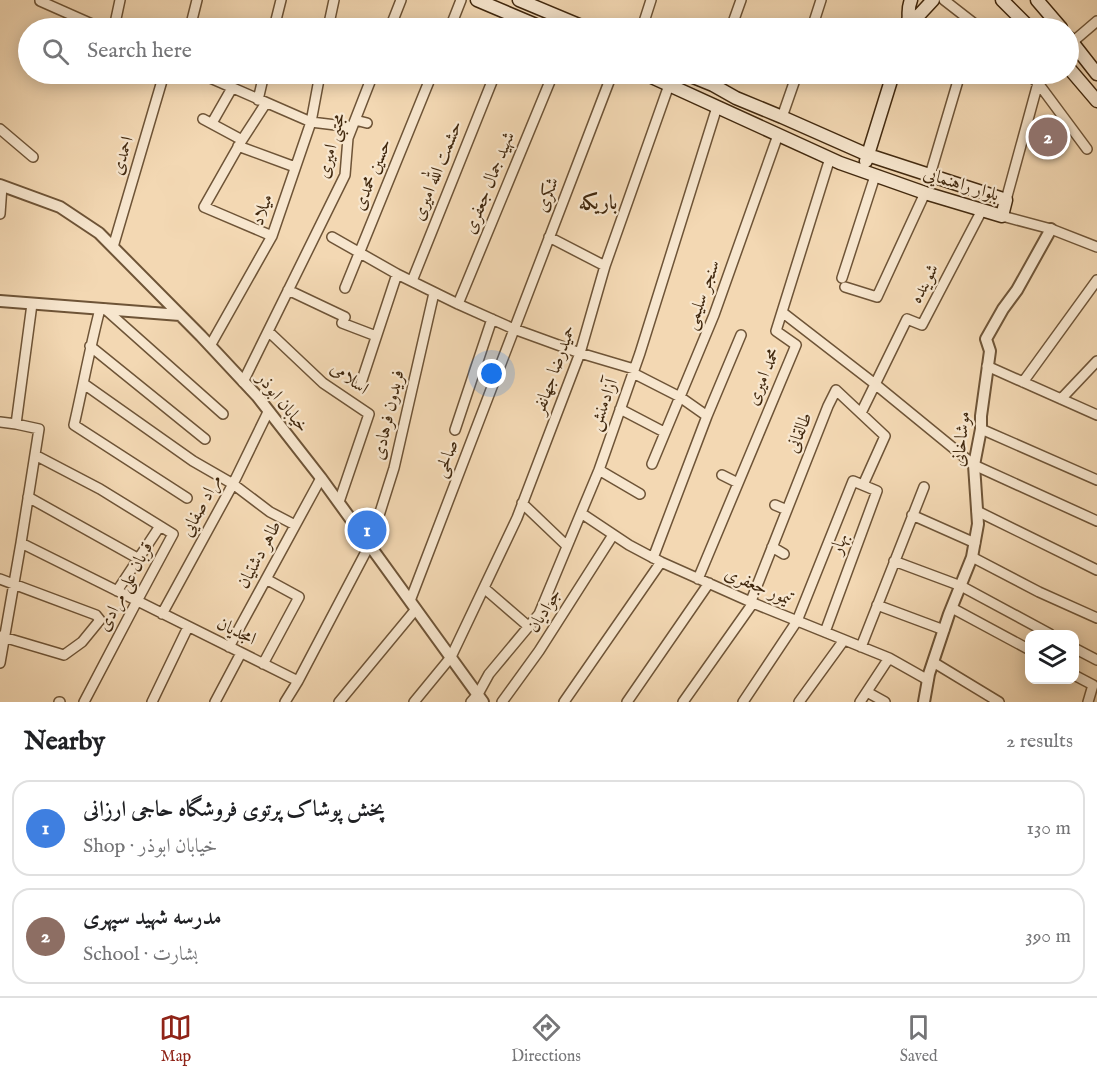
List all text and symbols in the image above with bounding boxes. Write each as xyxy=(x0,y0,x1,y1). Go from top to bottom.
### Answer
search box xyxy=(18,18,1079,84)
icon: search xyxy=(39,35,72,68)
text: Search here xyxy=(87,37,192,65)
street label: مجتبی امیری xyxy=(312,111,354,182)
pin: 2 xyxy=(1028,114,1068,160)
street label: حشمت الله امیری xyxy=(404,116,468,224)
street label: شهید جمال جعفری xyxy=(459,128,521,238)
street label: احمدی xyxy=(106,134,140,178)
street label: حسین محمدی xyxy=(348,136,398,214)
street label: بلوار راهنمایی xyxy=(920,163,1002,207)
street label: شکری xyxy=(531,174,565,216)
street label: میلاد xyxy=(247,191,279,229)
district label: باریکه xyxy=(579,191,617,216)
street label: سنجر سلیمی xyxy=(680,257,726,333)
street label: شوینده xyxy=(905,260,945,308)
street label: حمیدرضا جهانفر xyxy=(528,322,582,420)
street label: محمد امیری xyxy=(742,345,786,409)
street label: اسلامی xyxy=(325,357,373,401)
your location xyxy=(477,359,506,388)
street label: خیابان ابوذر xyxy=(249,367,313,438)
street label: فریدون فرهادی xyxy=(367,368,411,462)
street label: آزادمنش xyxy=(584,374,625,434)
street label: طالقانی xyxy=(782,409,818,457)
street label: موشاخانی xyxy=(948,410,976,468)
street label: صالحی xyxy=(429,437,465,481)
street label: مراد صفایی xyxy=(176,471,228,541)
pin: 1 xyxy=(348,508,386,552)
street label: طاهر دشتیان xyxy=(232,517,288,593)
street label: بهار xyxy=(825,530,854,560)
street label: قربان علی مرادی xyxy=(93,538,159,636)
street label: تیمور جعفری xyxy=(720,562,797,612)
street label: جوادیان xyxy=(523,585,567,637)
street label: امجدیان xyxy=(212,613,260,651)
map controls xyxy=(1025,630,1079,684)
button: layers xyxy=(1025,630,1079,684)
text: Nearby xyxy=(24,725,105,758)
text: 2 results xyxy=(1006,729,1073,754)
text: پخش پوشاک پرتوی فروشگاه حاجی ارزانی xyxy=(83,796,385,824)
text: 1 xyxy=(42,816,49,841)
text: 130 m xyxy=(1026,816,1071,841)
text: Shop · خیابان ابوذر xyxy=(83,834,217,859)
text: مدرسه شهید سپهری xyxy=(83,904,221,932)
text: 2 xyxy=(41,924,50,949)
text: 390 m xyxy=(1025,924,1071,949)
text: School · بشارت xyxy=(83,942,198,967)
tab: Map xyxy=(159,1011,192,1067)
tab: Directions xyxy=(511,1011,581,1067)
tab: Saved xyxy=(900,1011,938,1067)

